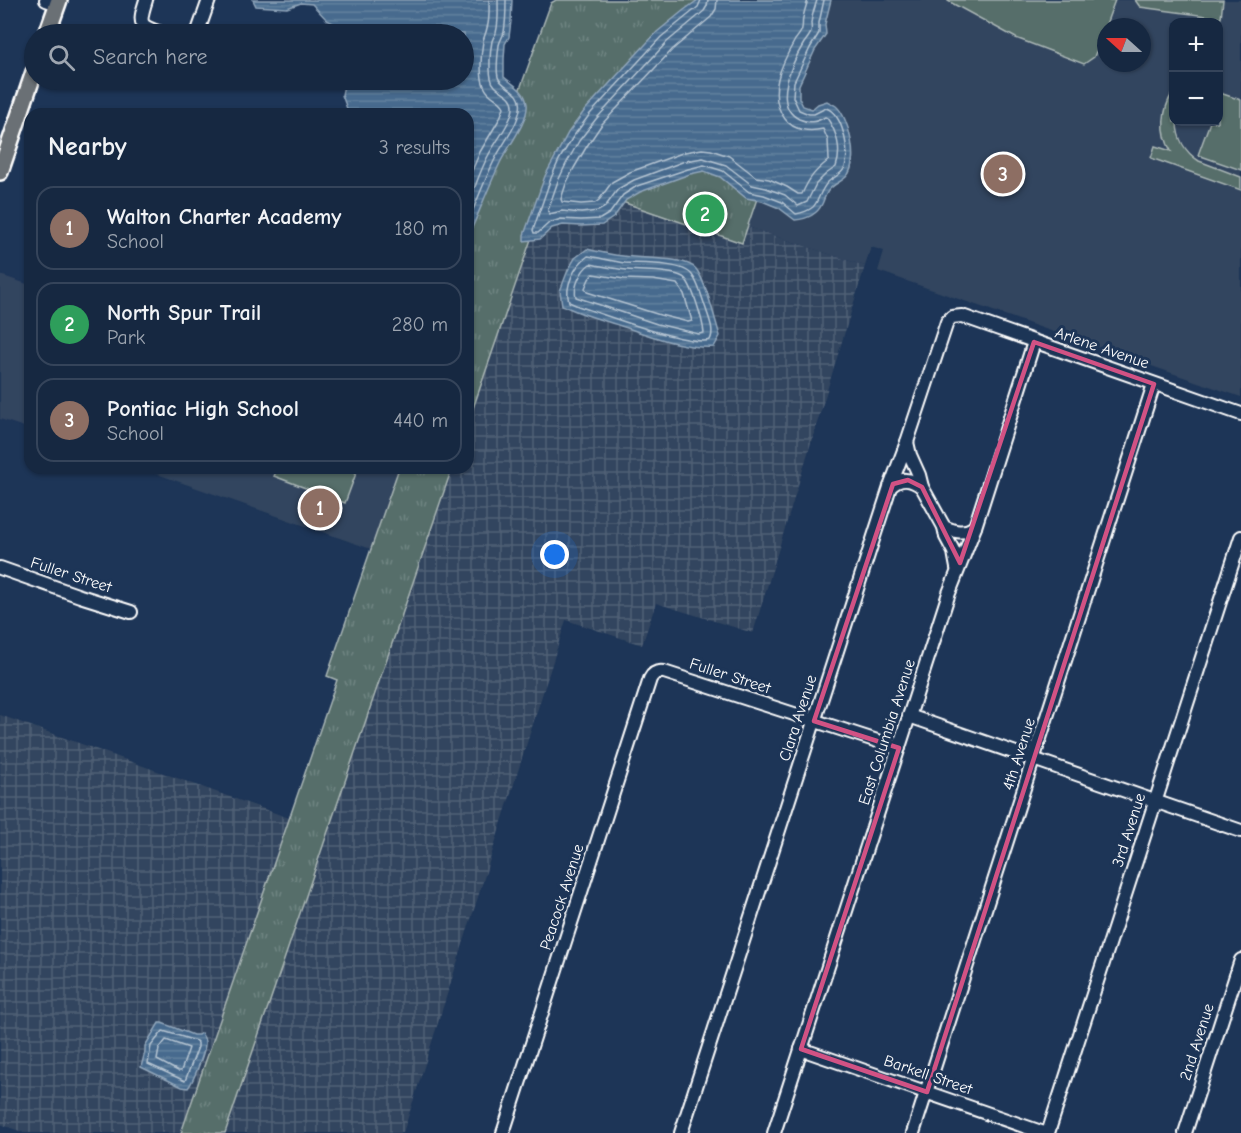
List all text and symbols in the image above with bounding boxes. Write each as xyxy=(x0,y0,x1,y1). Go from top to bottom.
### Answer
north arrow xyxy=(1097,18,1151,72)
map controls xyxy=(1169,18,1223,126)
button: + xyxy=(1169,18,1223,72)
search box xyxy=(24,24,474,90)
icon: search xyxy=(45,41,78,74)
text: Search here xyxy=(93,44,208,70)
button: − xyxy=(1169,72,1223,126)
text: Nearby xyxy=(48,132,127,162)
text: 3 results xyxy=(379,136,450,159)
pin: 3 xyxy=(984,152,1022,196)
pin: 2 xyxy=(686,192,724,236)
text: Walton Charter Academy xyxy=(107,204,341,230)
text: 1 xyxy=(66,217,73,240)
text: 180 m xyxy=(394,217,448,240)
text: School xyxy=(107,230,164,253)
text: North Spur Trail xyxy=(107,300,261,326)
text: 2 xyxy=(65,313,74,336)
text: 280 m xyxy=(392,313,448,336)
street label: Arlene Avenue xyxy=(1053,324,1151,372)
text: Park xyxy=(107,326,145,349)
text: Pontiac High School xyxy=(107,396,299,422)
text: 3 xyxy=(65,409,74,432)
text: 440 m xyxy=(393,409,448,432)
text: School xyxy=(107,422,164,445)
pin: 1 xyxy=(300,486,340,530)
your location xyxy=(540,540,569,569)
street label: Fuller Street xyxy=(28,553,114,597)
street label: Fuller Street xyxy=(687,654,773,698)
street label: East Columbia Avenue xyxy=(855,657,919,807)
street label: Clara Avenue xyxy=(776,672,820,764)
street label: 4th Avenue xyxy=(999,716,1039,792)
street label: 3rd Avenue xyxy=(1109,791,1149,869)
street label: Peacock Avenue xyxy=(536,842,588,952)
street label: 2nd Avenue xyxy=(1176,1001,1218,1083)
street label: Barkell Street xyxy=(881,1051,975,1099)

